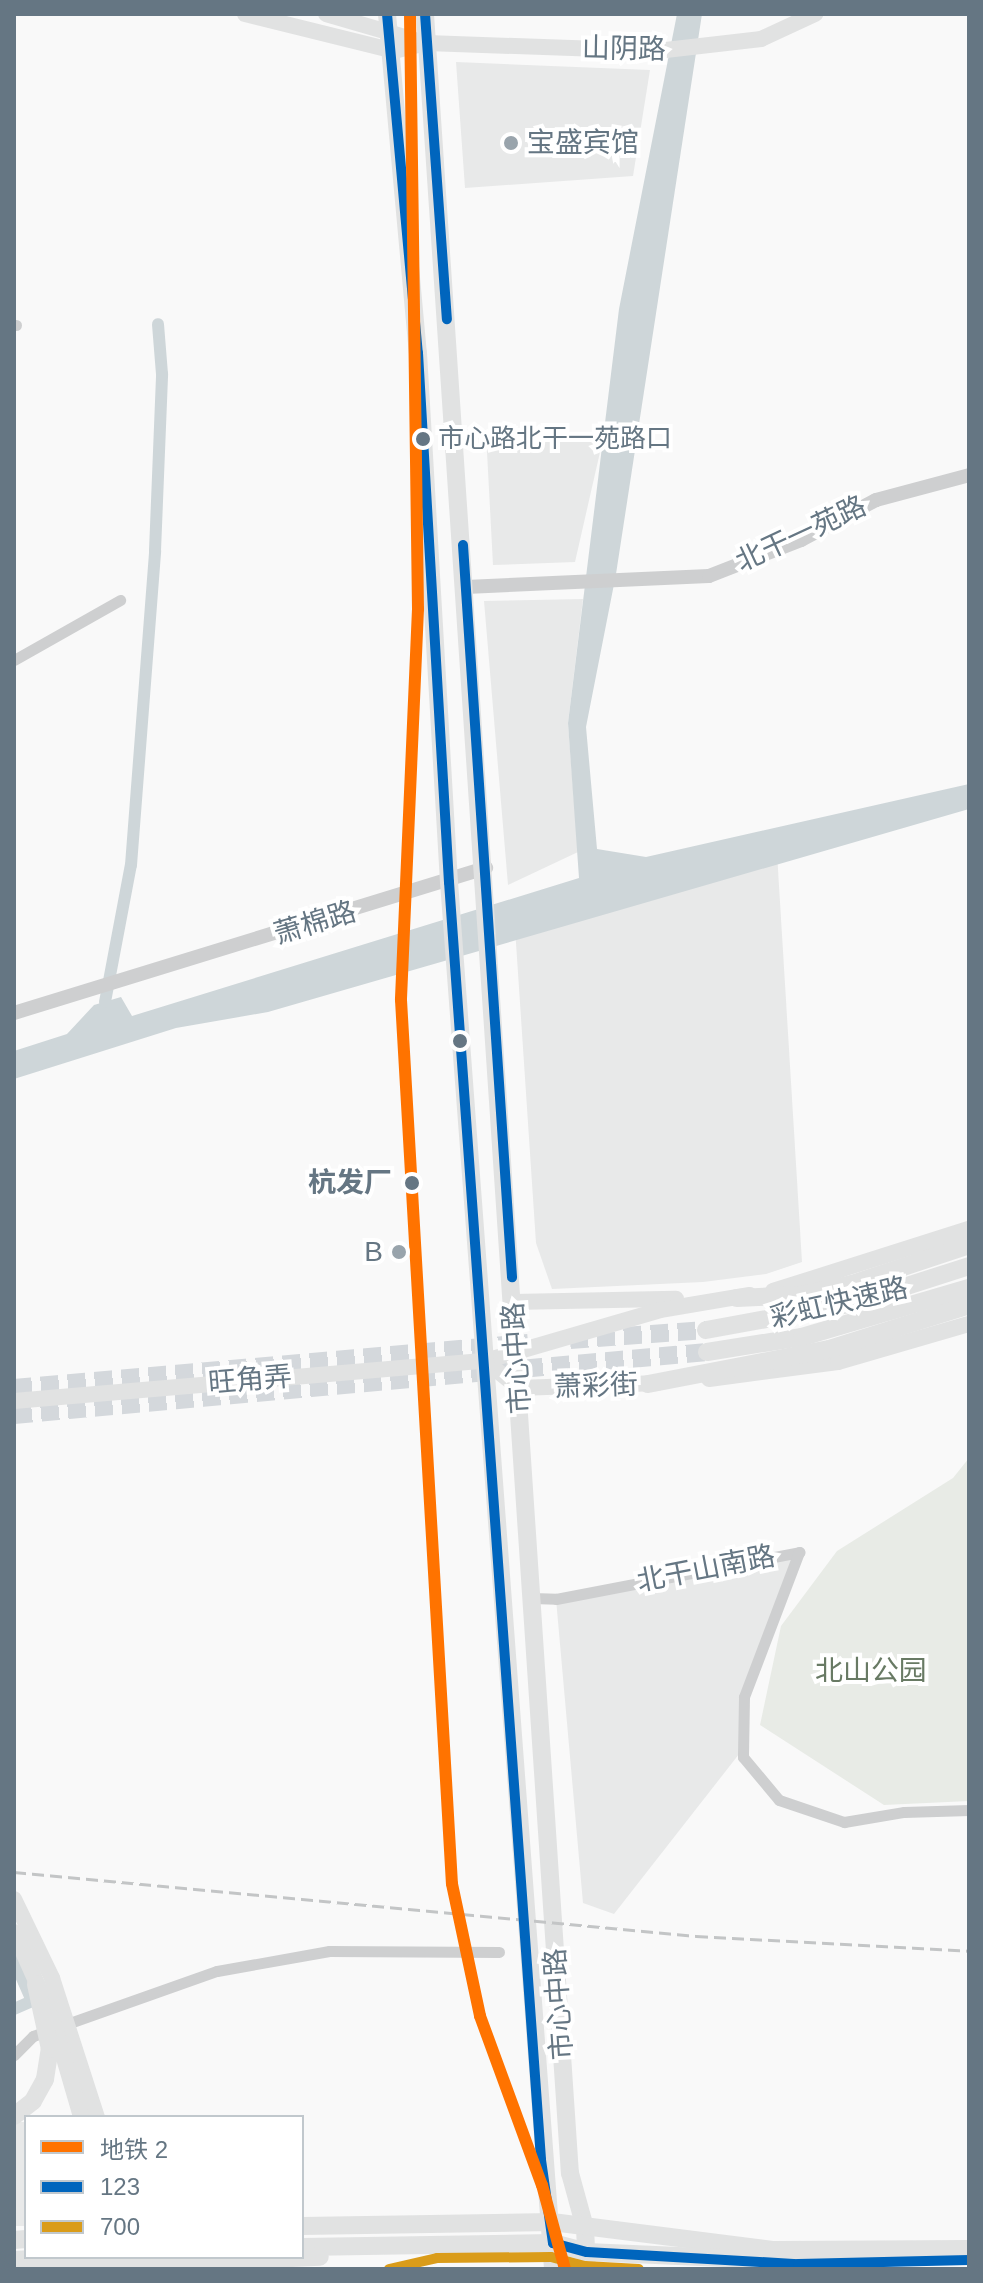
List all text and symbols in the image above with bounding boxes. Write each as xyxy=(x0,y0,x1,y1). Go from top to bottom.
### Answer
street label: 山阴路 xyxy=(582,31,666,67)
place label: 宝盛宾馆 xyxy=(527,126,639,160)
marker: 宝盛宾馆 xyxy=(502,134,520,152)
place label: 市心路北干一苑路口 xyxy=(438,423,672,455)
marker: 市心路北干一苑路口 xyxy=(415,431,431,447)
street label: 北干一苑路 xyxy=(730,489,872,579)
street label: 萧棉路 xyxy=(270,895,360,951)
unlabelled marker xyxy=(452,1033,468,1049)
place label: 杭发厂 xyxy=(308,1166,392,1200)
marker: 杭发厂 xyxy=(399,1170,425,1196)
place label: B xyxy=(364,1235,383,1269)
marker: B xyxy=(390,1243,408,1261)
street label: 彩虹快速路 xyxy=(767,1271,911,1335)
street label: 市心中路 xyxy=(496,1301,538,1415)
street label: 旺角弄 xyxy=(207,1360,293,1400)
street label: 萧彩街 xyxy=(553,1368,639,1404)
street label: 北干山南路 xyxy=(634,1539,778,1599)
park label: 北山公园 xyxy=(815,1654,927,1688)
street label: 市心中路 xyxy=(538,1947,580,2061)
legend xyxy=(24,2115,304,2259)
text: 地铁 2 xyxy=(100,2136,168,2163)
text: 123 xyxy=(100,2173,140,2200)
text: 700 xyxy=(100,2213,140,2240)

